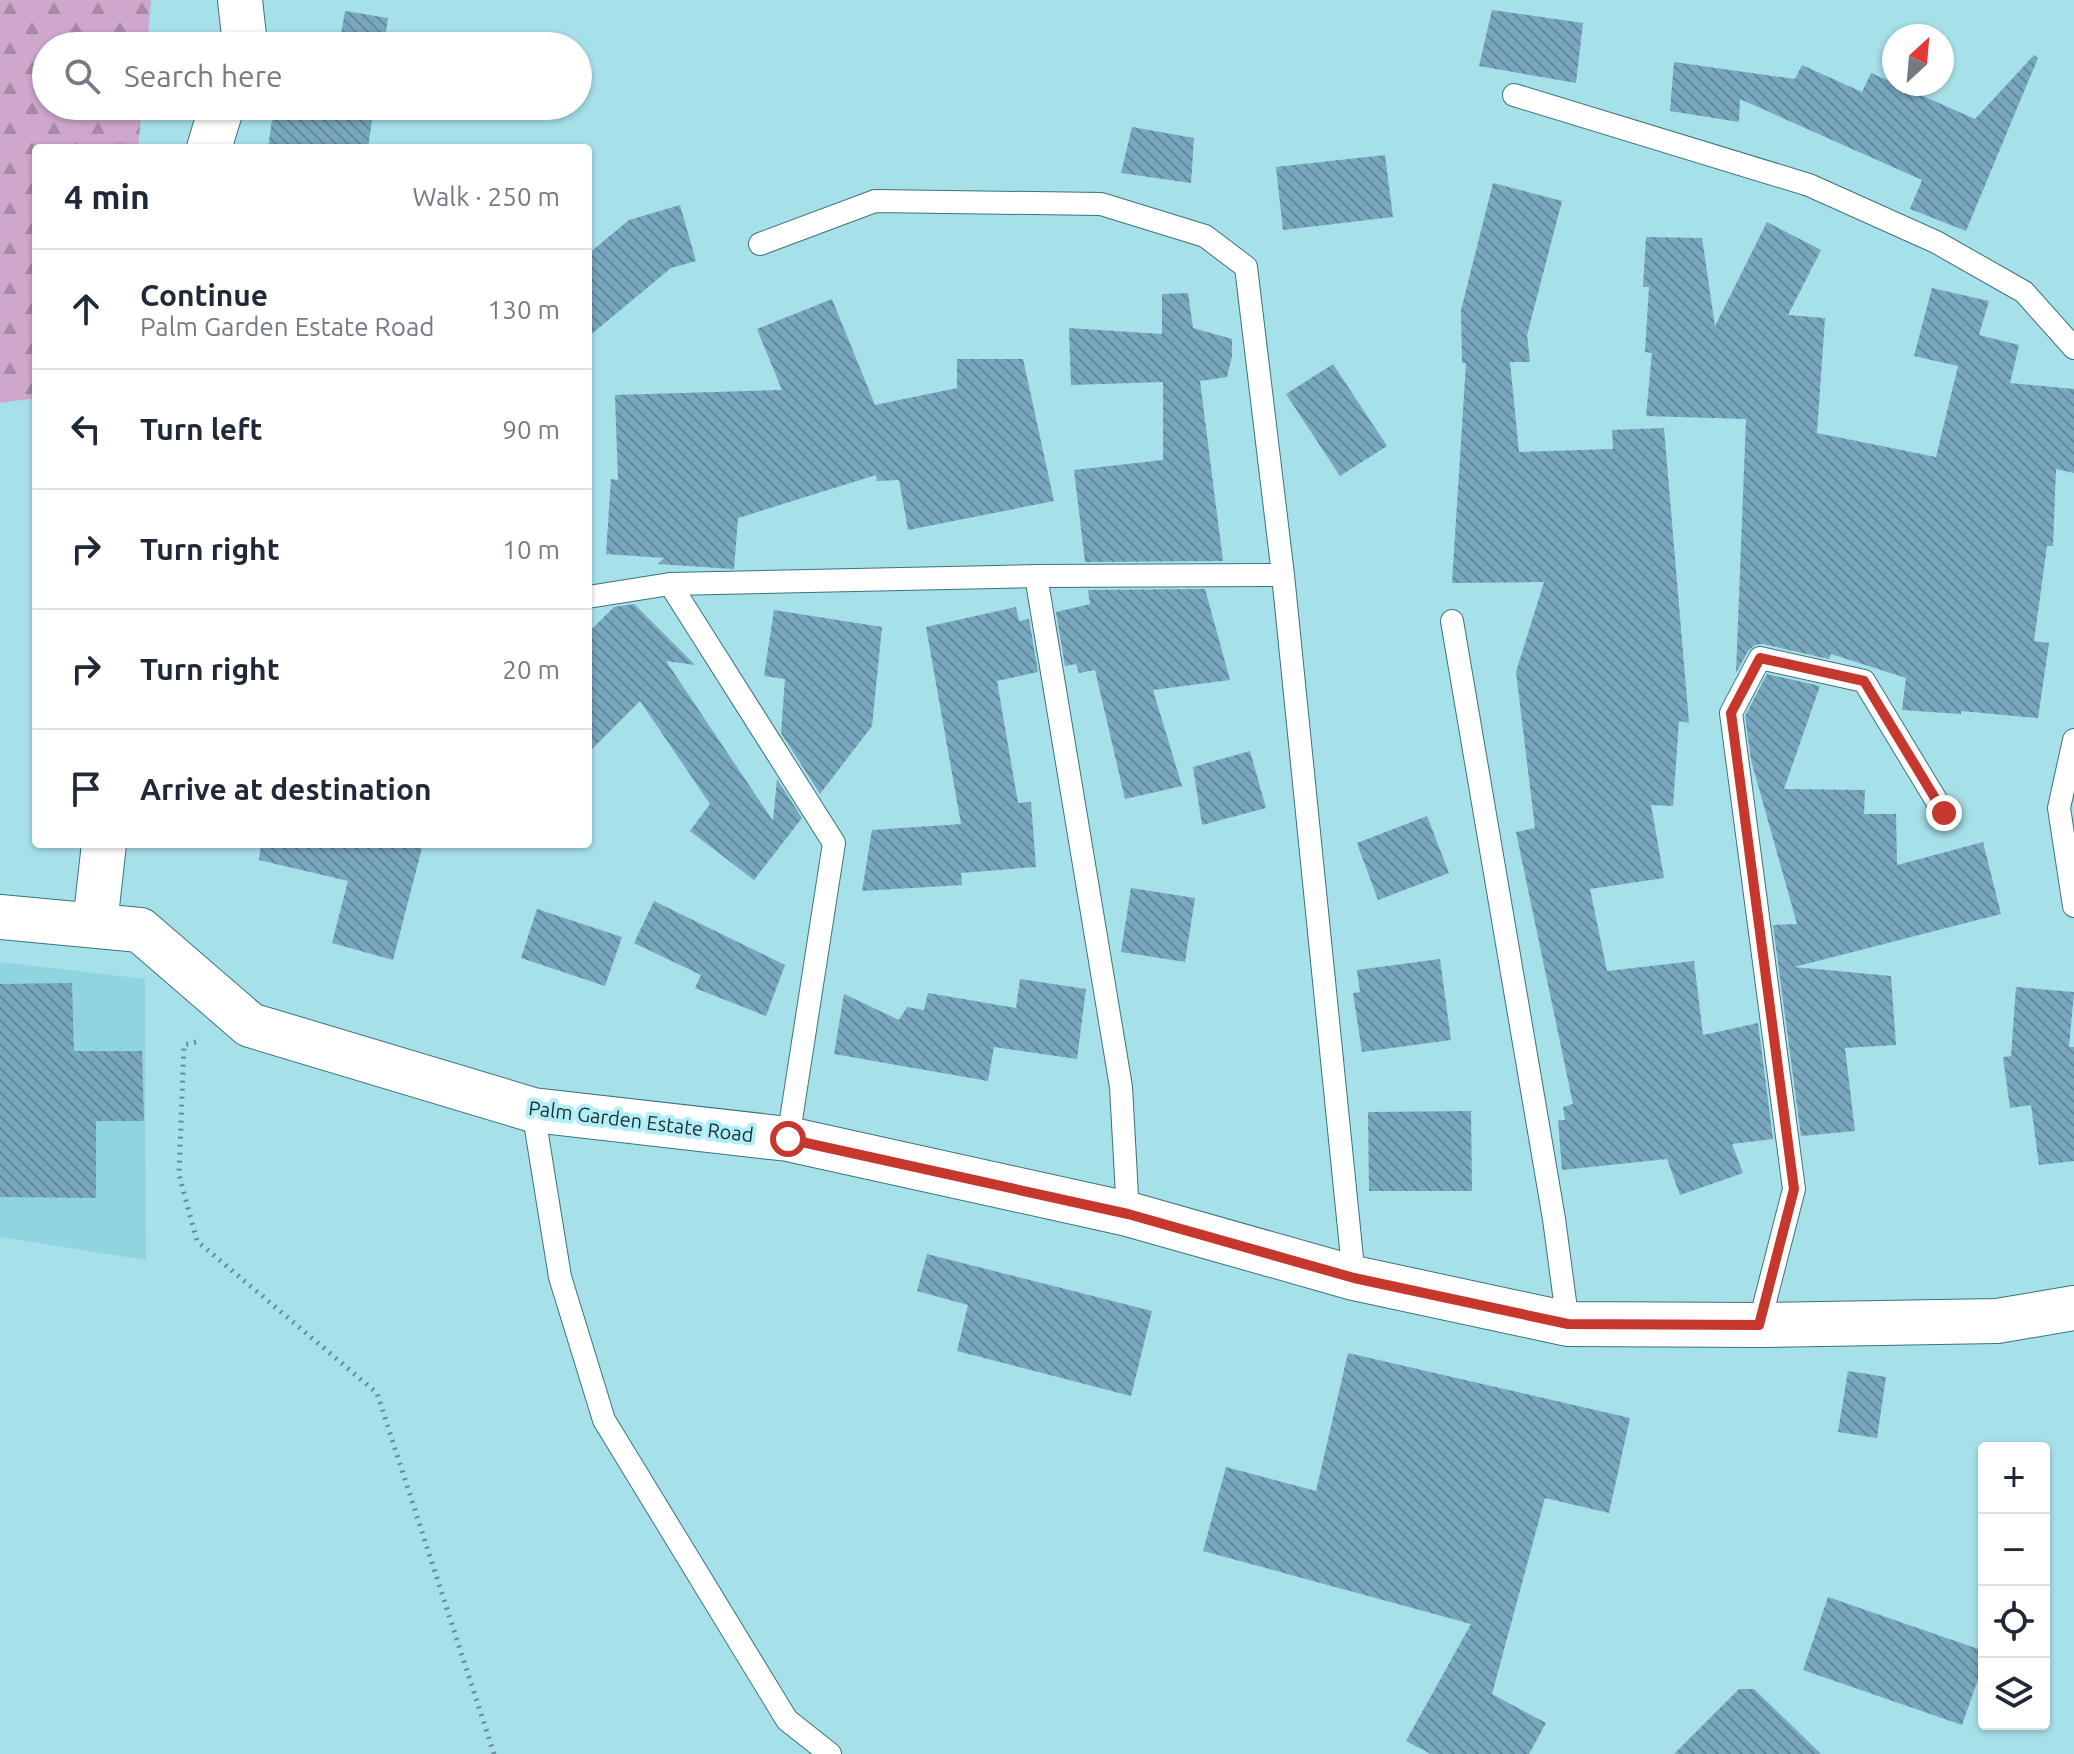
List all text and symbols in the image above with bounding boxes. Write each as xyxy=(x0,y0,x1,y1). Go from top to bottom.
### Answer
north arrow xyxy=(1882,24,1954,96)
search box xyxy=(32,32,592,120)
icon: search xyxy=(60,54,104,98)
text: Search here xyxy=(124,59,283,93)
text: 4 min xyxy=(64,177,150,215)
text: Walk · 250 m xyxy=(412,182,560,211)
text: Continue xyxy=(140,278,268,312)
icon: ahead xyxy=(64,287,108,331)
text: 130 m xyxy=(488,295,560,324)
text: Palm Garden Estate Road xyxy=(140,312,434,341)
icon: left xyxy=(64,407,108,451)
text: Turn left xyxy=(140,412,262,446)
text: 90 m xyxy=(502,415,560,444)
icon: right xyxy=(64,527,108,571)
text: Turn right xyxy=(140,532,280,566)
text: 10 m xyxy=(502,535,560,564)
icon: right xyxy=(64,647,108,691)
text: Turn right xyxy=(140,652,280,686)
text: 20 m xyxy=(502,655,560,684)
icon: arrive xyxy=(64,767,108,811)
text: Arrive at destination xyxy=(140,772,432,806)
route end xyxy=(1926,795,1962,831)
street label: Palm Garden Estate Road xyxy=(527,1096,755,1146)
route start xyxy=(770,1121,806,1157)
map controls xyxy=(1978,1442,2050,1730)
button: + xyxy=(1978,1442,2050,1514)
button: − xyxy=(1978,1514,2050,1586)
button: locate xyxy=(1978,1586,2050,1658)
button: layers xyxy=(1978,1658,2050,1730)

